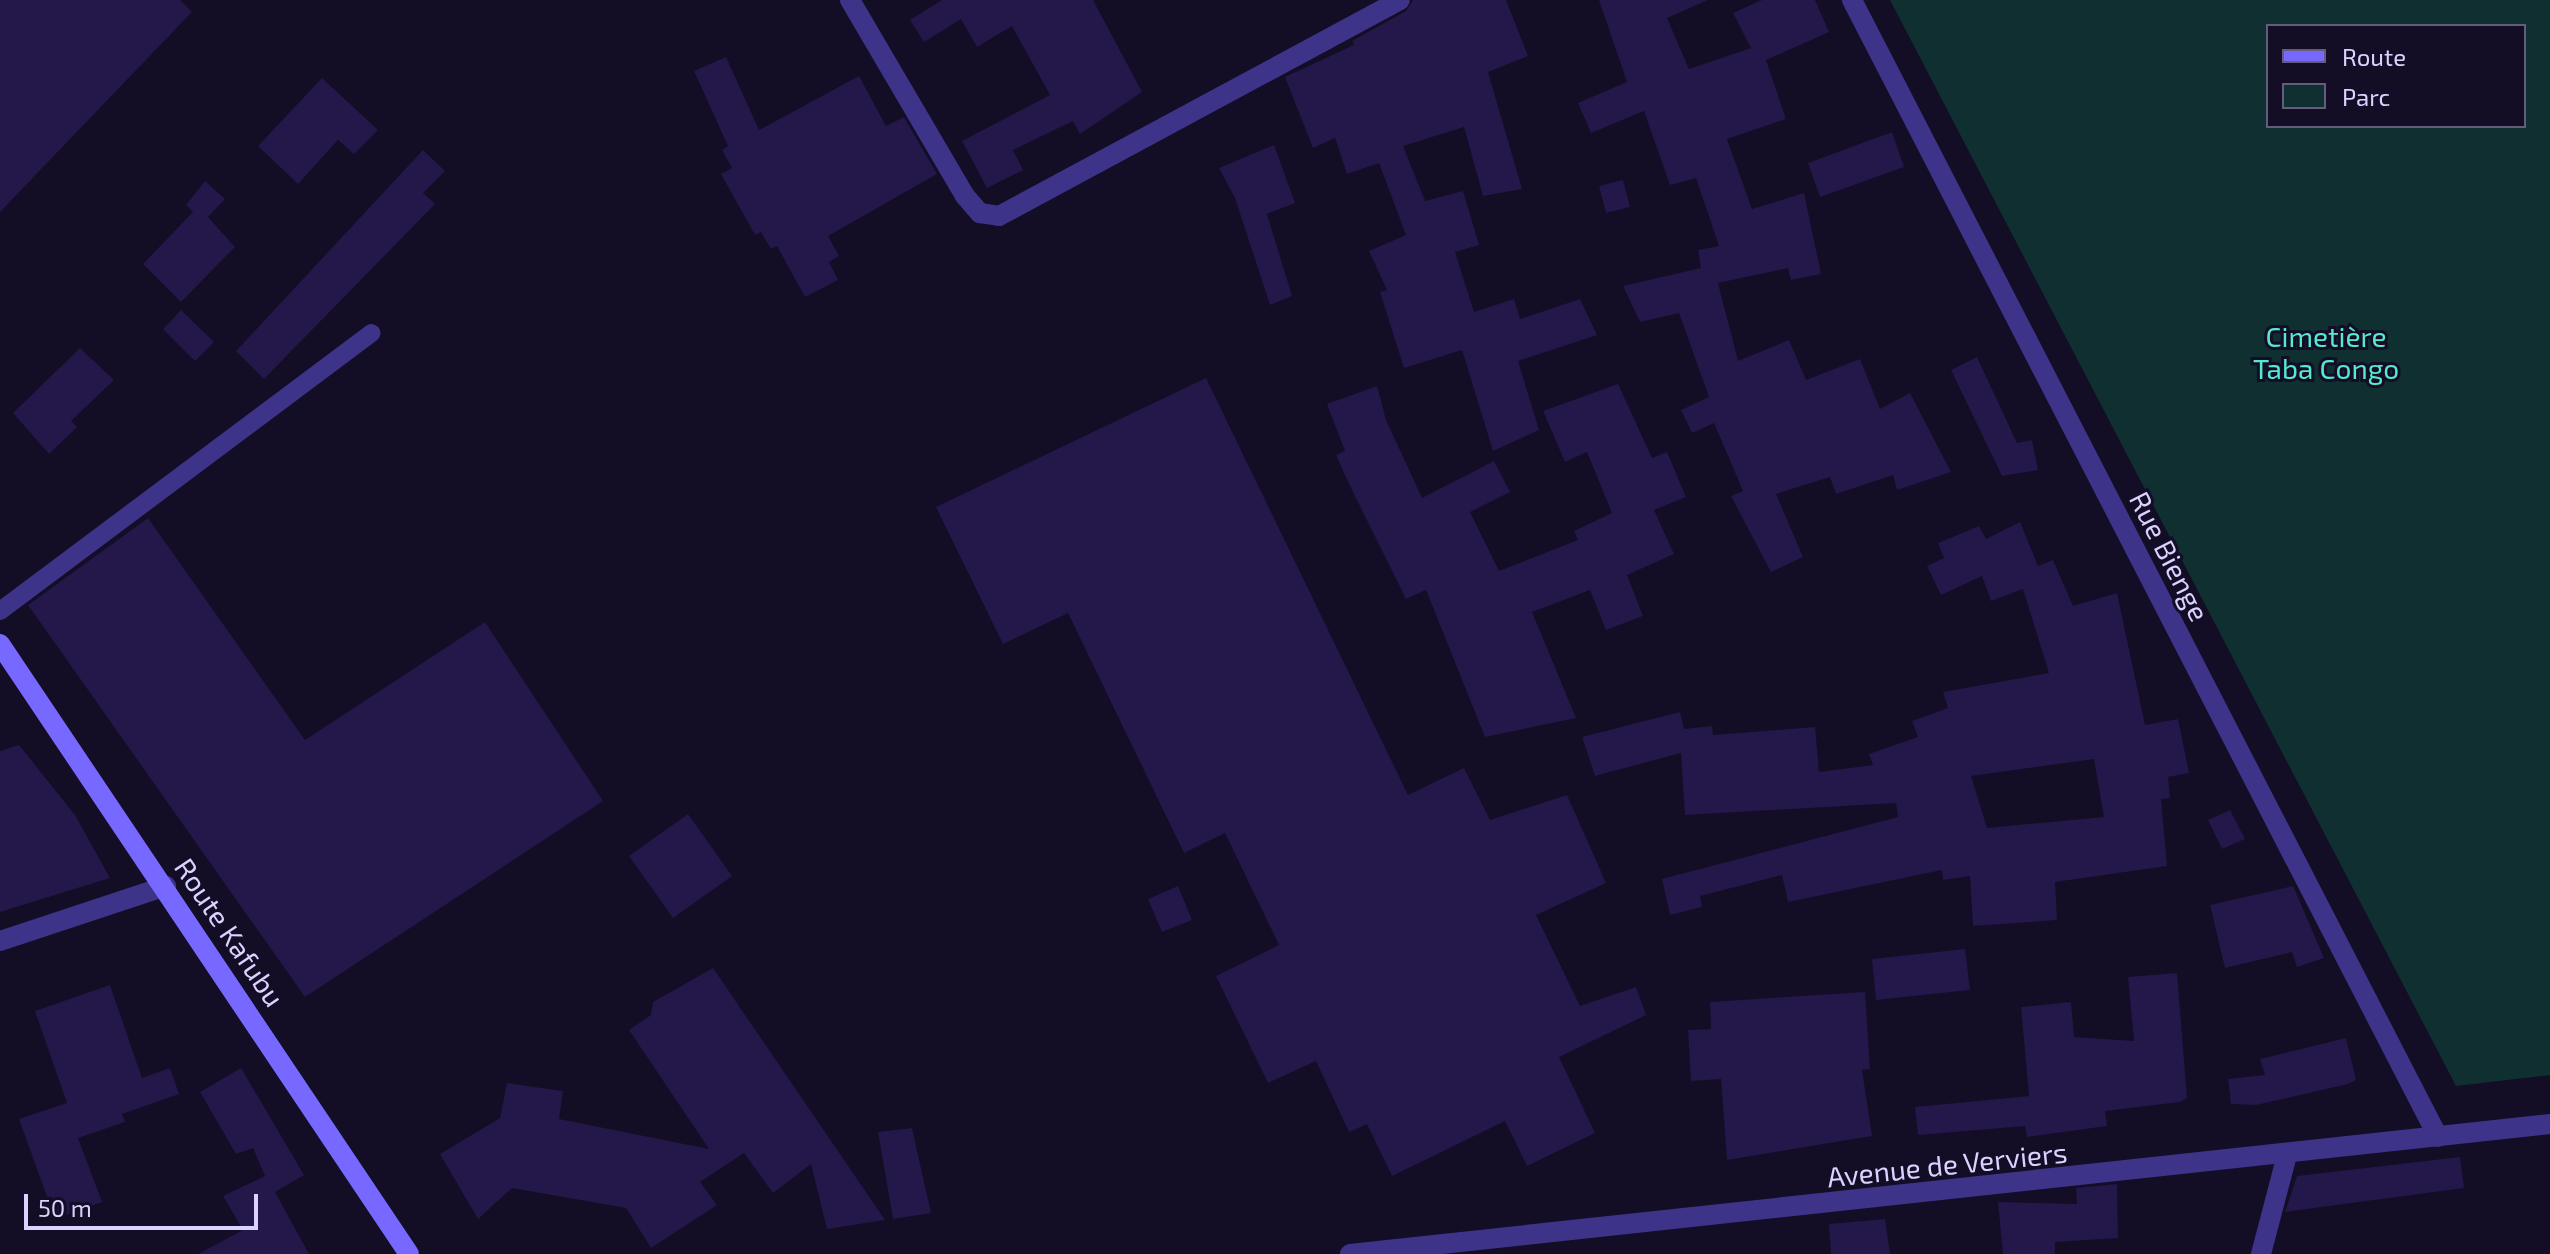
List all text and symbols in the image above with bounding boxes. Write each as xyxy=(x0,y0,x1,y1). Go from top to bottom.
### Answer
legend xyxy=(2266,24,2526,128)
text: Route xyxy=(2342,42,2406,71)
text: Parc xyxy=(2342,82,2390,111)
park label: Cimetière Taba Congo xyxy=(2253,319,2399,385)
street label: Rue Bienge xyxy=(2123,486,2217,626)
street label: Route Kafubu xyxy=(168,852,292,1012)
street label: Avenue de Verviers xyxy=(1825,1135,2069,1193)
scale bar xyxy=(28,1178,262,1228)
text: 50 m xyxy=(38,1193,92,1222)

